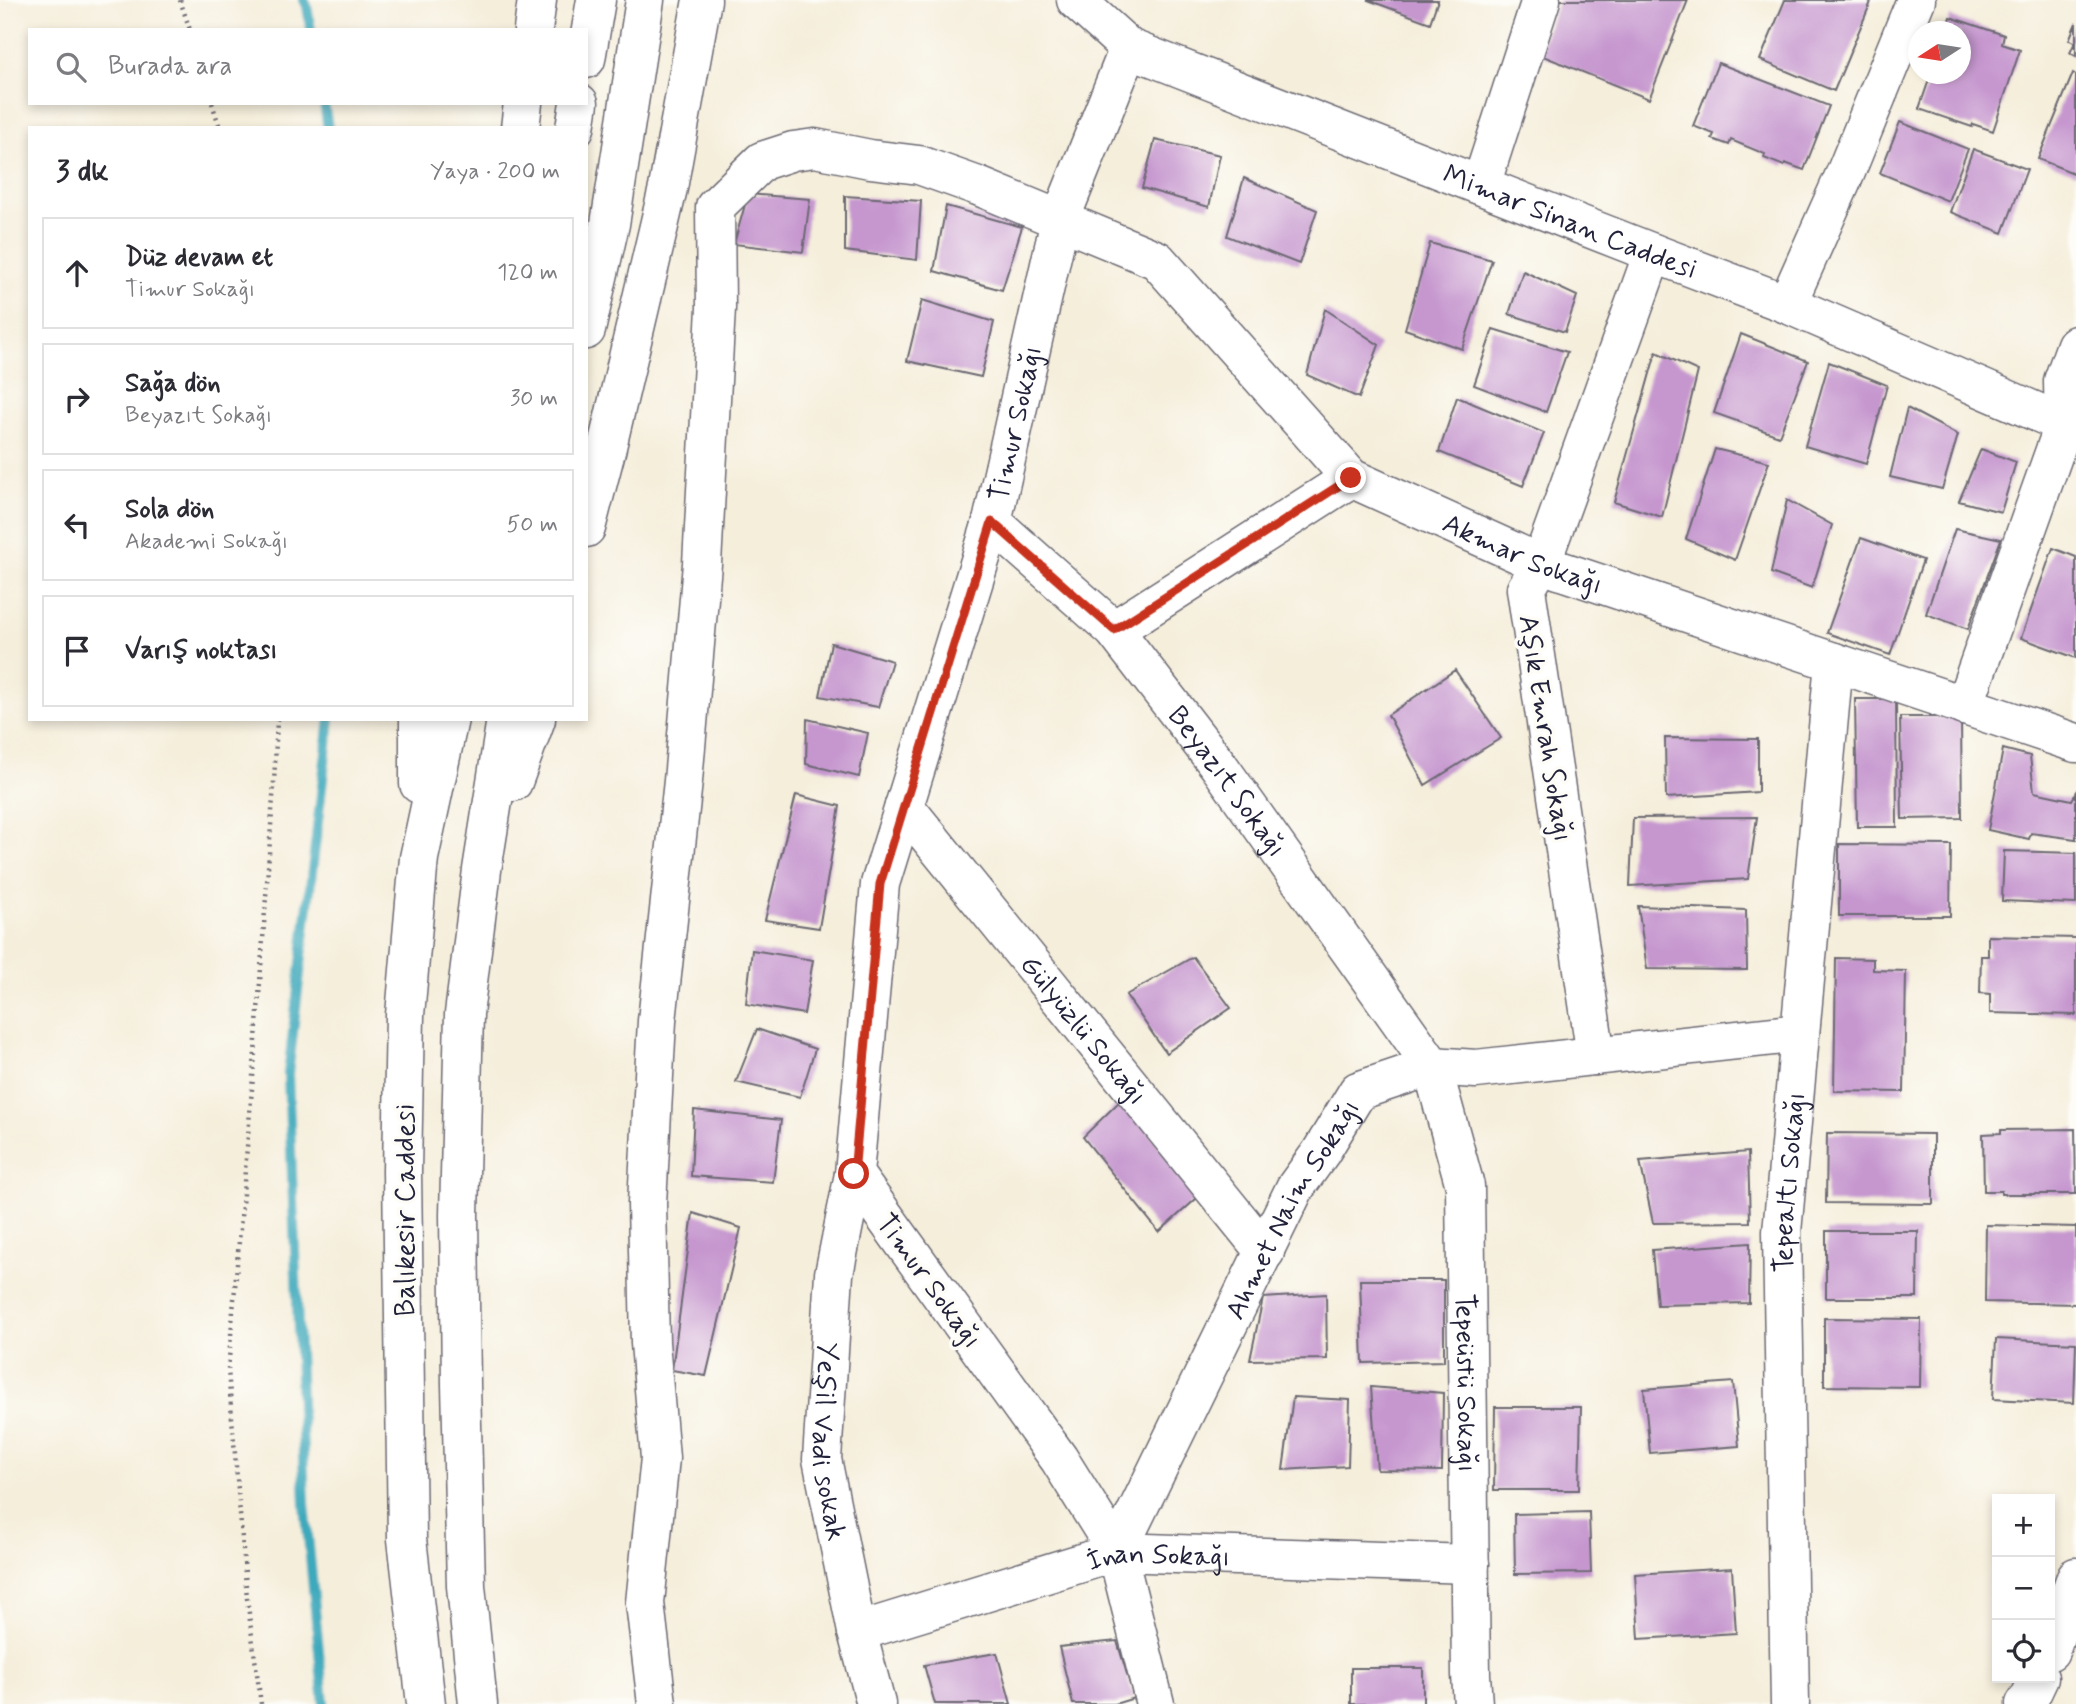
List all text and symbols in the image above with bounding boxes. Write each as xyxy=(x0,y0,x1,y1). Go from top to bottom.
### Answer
north arrow xyxy=(1908,21,1971,84)
search box xyxy=(28,28,588,105)
icon: search xyxy=(52,48,90,86)
text: Burada ara xyxy=(108,50,232,84)
text: 3 dk xyxy=(56,152,108,191)
text: Yaya · 200 m xyxy=(430,157,560,187)
street label: Mimar Sinan Caddesi xyxy=(1437,157,1703,289)
text: Düz devam et xyxy=(125,241,273,275)
icon: ahead xyxy=(58,254,96,292)
text: 120 m xyxy=(497,258,558,288)
text: Timur Sokağı xyxy=(125,275,255,305)
street label: Timur Sokağı xyxy=(981,343,1052,505)
text: Sağa dön xyxy=(125,367,221,401)
icon: right xyxy=(58,380,96,418)
text: 30 m xyxy=(510,384,558,414)
text: Beyazıt Sokağı xyxy=(125,401,272,431)
route end xyxy=(1335,462,1366,493)
text: Sola dön xyxy=(125,493,214,527)
icon: left xyxy=(58,506,96,544)
street label: Akmar Sokağı xyxy=(1436,506,1607,604)
text: 50 m xyxy=(507,510,558,540)
text: Akademi Sokağı xyxy=(125,527,288,557)
street label: Aşık Emrah Sokağı xyxy=(1508,612,1581,844)
icon: arrive xyxy=(58,632,96,670)
text: Varış noktası xyxy=(125,634,277,668)
street label: Beyazıt Sokağı xyxy=(1158,699,1294,865)
street label: Gülyüzlü Sokağı xyxy=(1011,948,1154,1113)
street label: Tepealtı Sokağı xyxy=(1766,1091,1816,1273)
street label: Ahmet Naim Sokağı xyxy=(1218,1093,1370,1326)
street label: Balıkesir Caddesi xyxy=(388,1104,425,1316)
route start xyxy=(838,1158,869,1189)
street label: Timur Sokağı xyxy=(867,1207,989,1356)
street label: Tepeüstü Sokağı xyxy=(1445,1293,1485,1473)
street label: Yeşil Vadi sokak xyxy=(801,1341,854,1544)
map controls xyxy=(1992,1494,2055,1683)
button: + xyxy=(1992,1494,2055,1557)
street label: İnan Sokağı xyxy=(1082,1536,1231,1581)
button: − xyxy=(1992,1557,2055,1620)
button: locate xyxy=(1992,1620,2055,1683)

